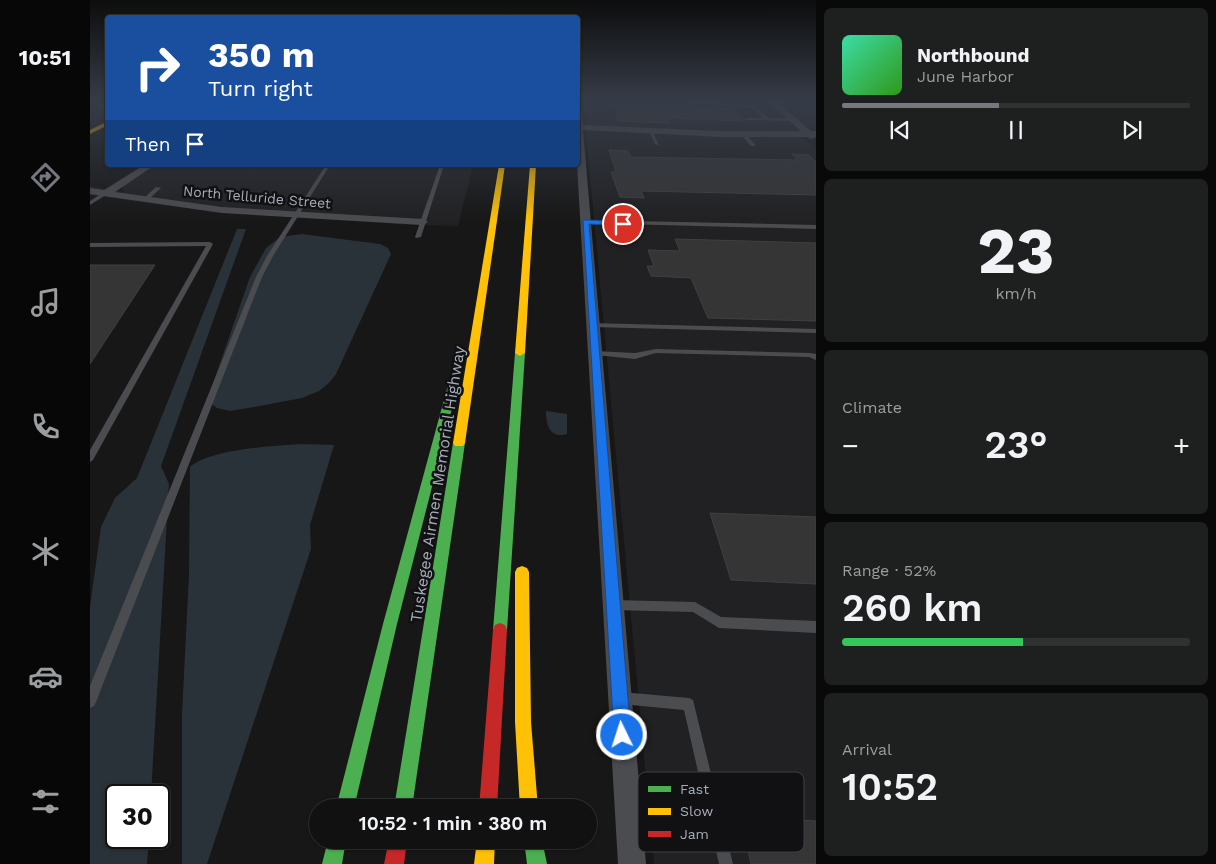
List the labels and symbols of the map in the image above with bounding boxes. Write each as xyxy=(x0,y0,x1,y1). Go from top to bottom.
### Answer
street label: North Telluride Street xyxy=(182,183,332,211)
pin xyxy=(602,203,644,245)
street label: Tuskegee Airmen Memorial Highway xyxy=(406,344,469,624)
position arrow xyxy=(595,708,647,760)
legend xyxy=(638,772,804,852)
text: Fast xyxy=(680,781,709,797)
speed limit sign: 30 xyxy=(105,784,170,849)
text: Slow xyxy=(680,803,713,819)
text: Jam xyxy=(680,826,709,842)

